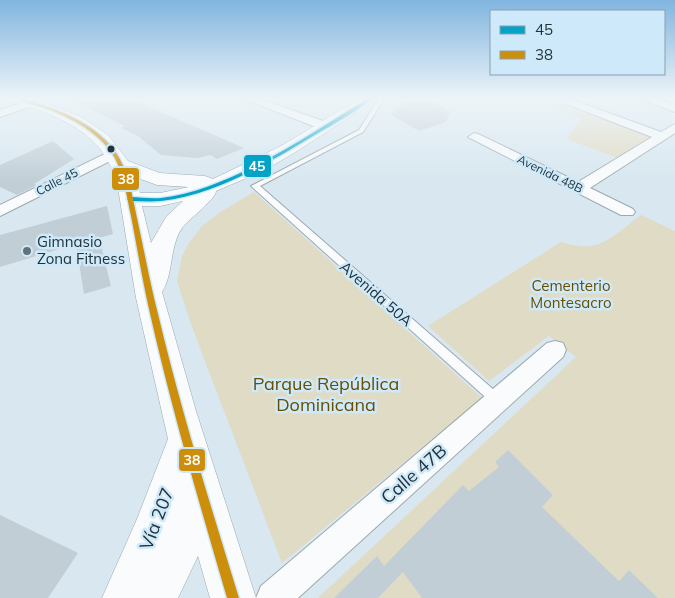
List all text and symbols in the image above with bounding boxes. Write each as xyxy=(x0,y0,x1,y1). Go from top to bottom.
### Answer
legend xyxy=(490,10,665,75)
text: 45 xyxy=(535,20,553,39)
text: 38 xyxy=(535,45,553,64)
unlabelled marker xyxy=(106,144,116,154)
street label: Avenida 48B xyxy=(515,151,586,196)
line badge: 45 xyxy=(243,154,272,178)
text: 45 xyxy=(249,157,265,175)
street label: Calle 45 xyxy=(33,165,80,198)
line badge: 38 xyxy=(111,167,140,191)
text: 38 xyxy=(118,170,134,188)
place label: Gimnasio Zona Fitness xyxy=(37,232,125,268)
marker: Gimnasio Zona Fitness xyxy=(21,245,33,257)
street label: Avenida 50A xyxy=(336,257,417,330)
park label: Cementerio Montesacro xyxy=(530,276,612,312)
park label: Parque República Dominicana xyxy=(253,372,399,416)
street label: Calle 47B xyxy=(376,439,451,508)
line badge: 38 xyxy=(178,448,206,472)
text: 38 xyxy=(184,451,200,469)
street label: Vía 207 xyxy=(134,484,179,553)

